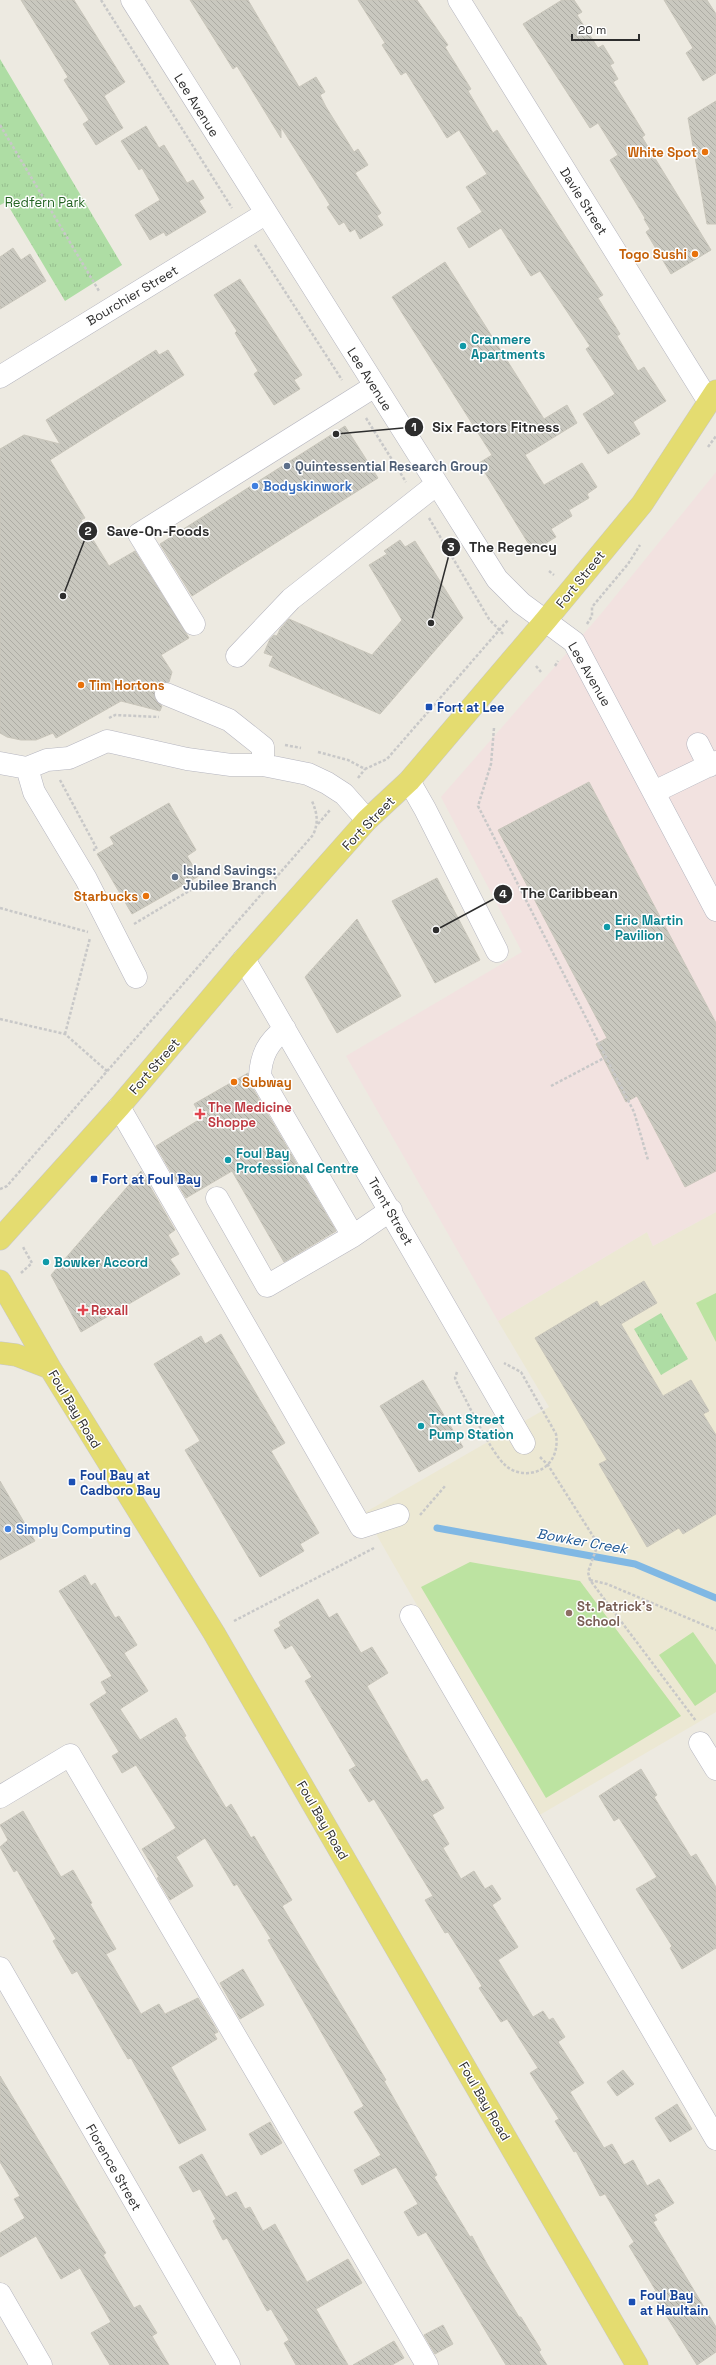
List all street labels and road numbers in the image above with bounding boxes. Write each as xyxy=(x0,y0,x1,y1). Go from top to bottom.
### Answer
street label: Lee Avenue xyxy=(170,70,223,140)
street label: Davie Street xyxy=(556,164,611,238)
street label: Bourchier Street xyxy=(83,261,181,329)
street label: Lee Avenue xyxy=(343,344,396,414)
street label: Fort Street xyxy=(552,547,609,611)
street label: Lee Avenue xyxy=(564,639,615,709)
street label: Fort Street xyxy=(338,793,398,854)
street label: Fort Street xyxy=(125,1035,183,1098)
street label: Trent Street xyxy=(364,1174,417,1248)
street label: Foul Bay Road xyxy=(44,1367,105,1452)
street label: Foul Bay Road xyxy=(293,1778,352,1863)
street label: Foul Bay Road xyxy=(455,2059,514,2144)
street label: Florence Street xyxy=(82,2121,145,2214)

